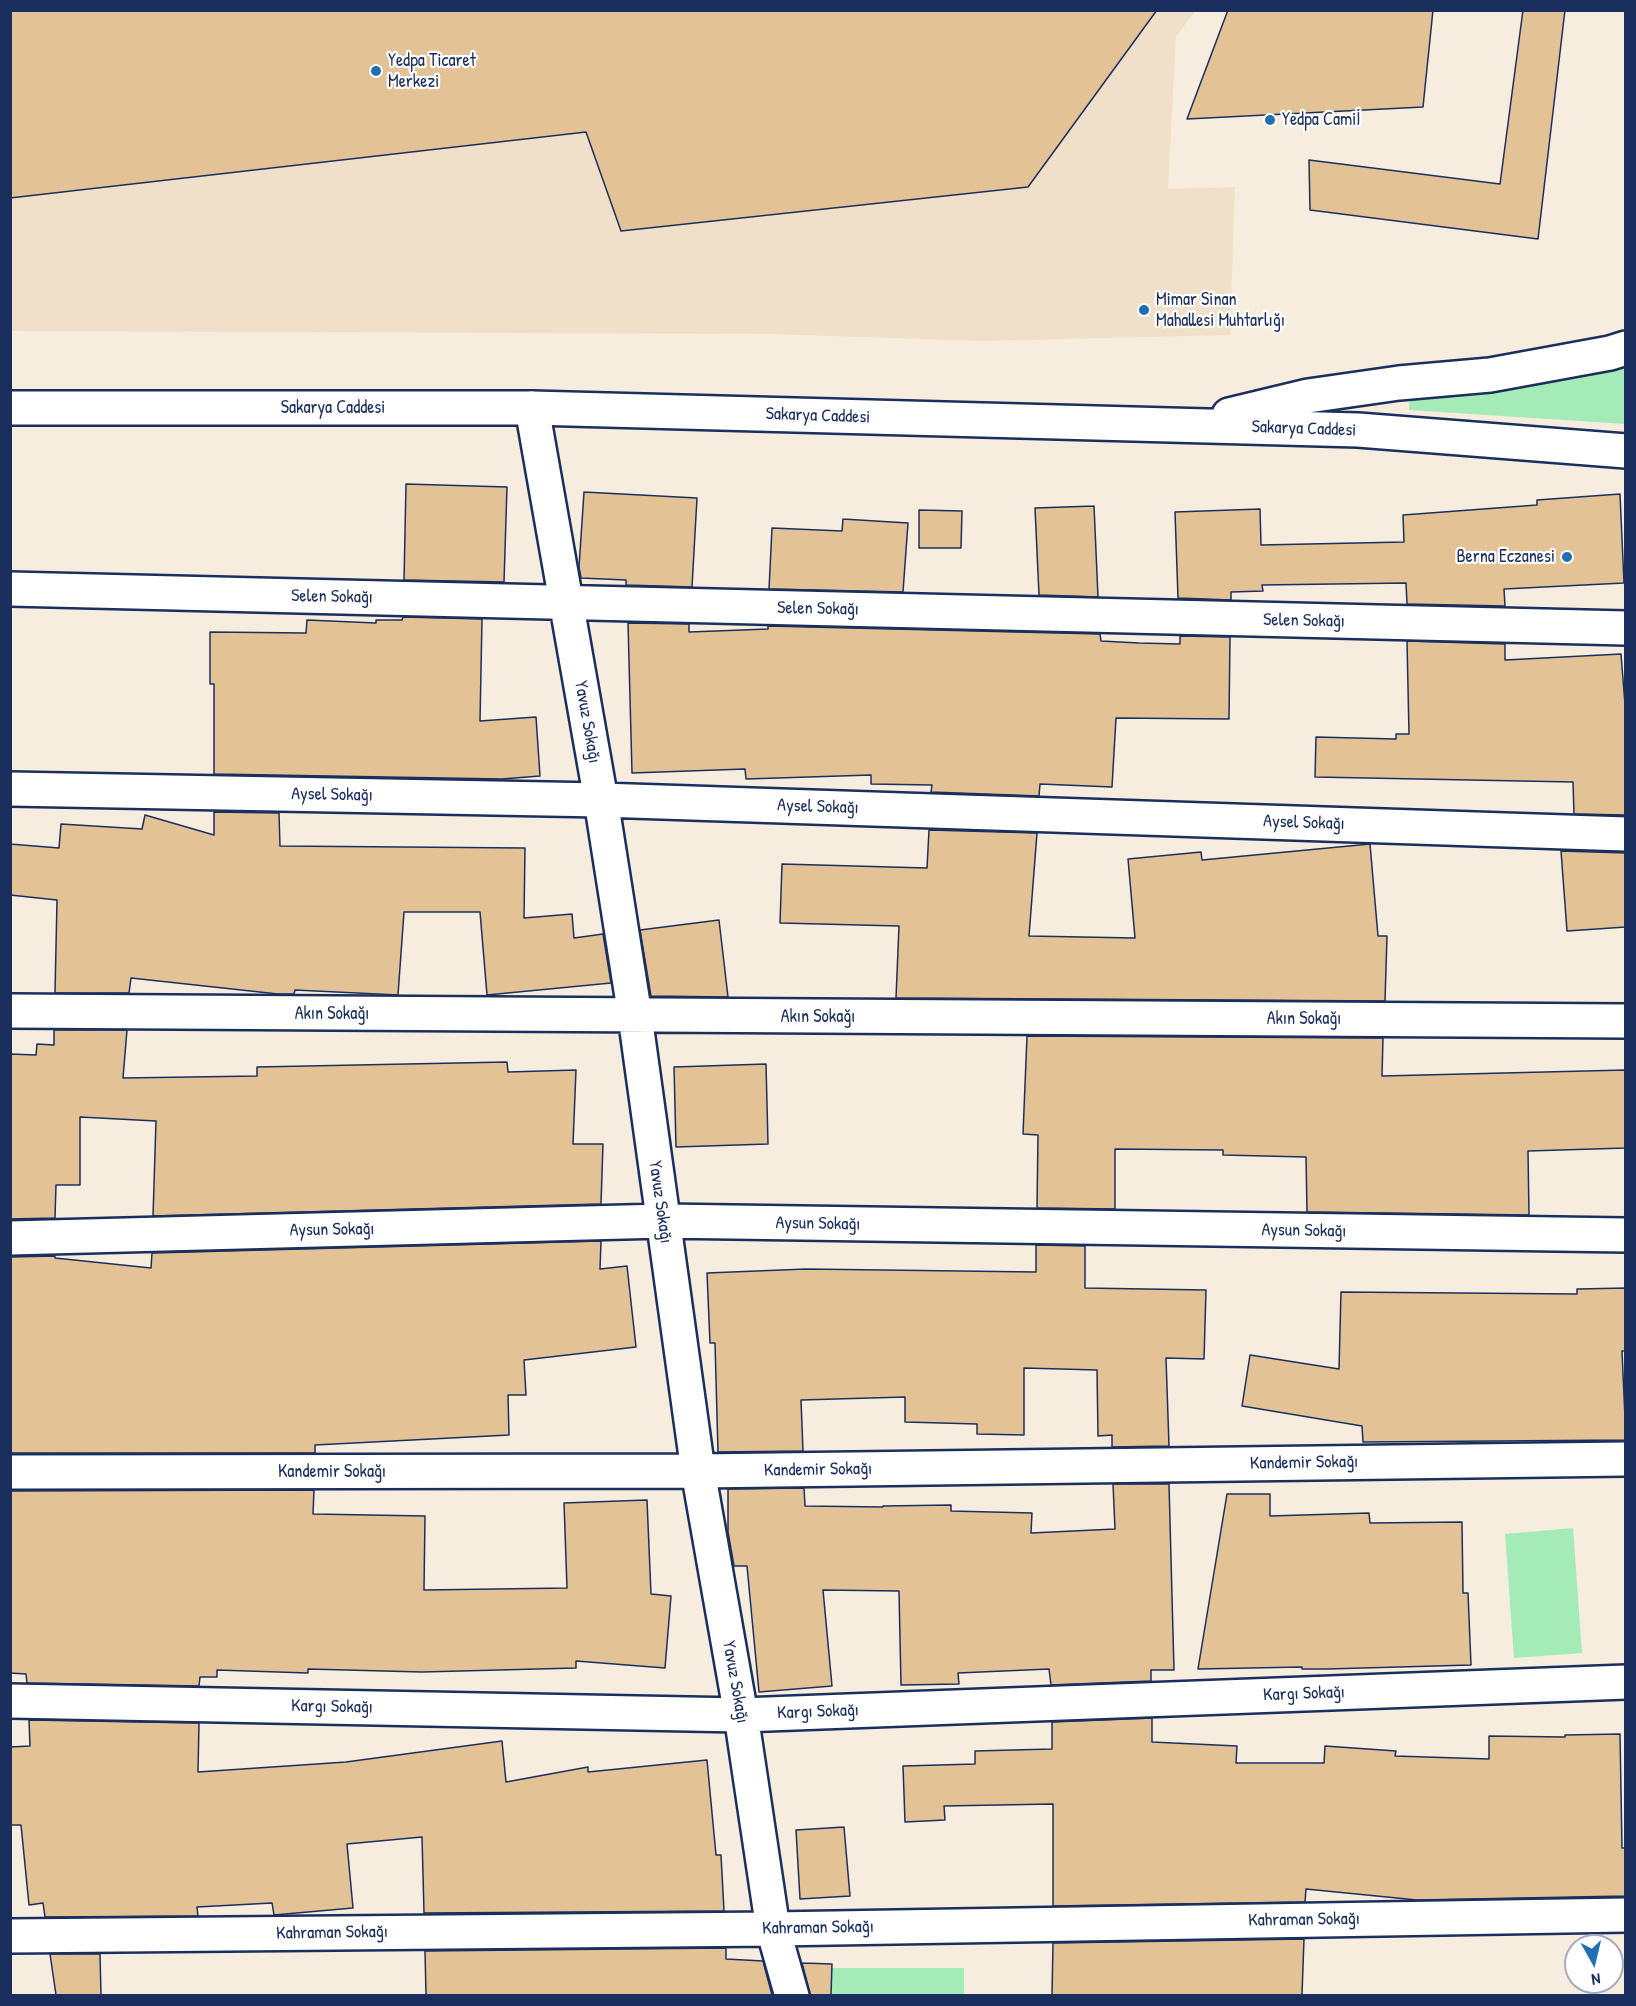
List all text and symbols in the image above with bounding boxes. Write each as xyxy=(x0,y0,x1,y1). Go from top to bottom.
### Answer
place label: Yedpa Ticaret Merkezi xyxy=(388,50,476,92)
marker: Yedpa Ticaret Merkezi xyxy=(369,64,383,78)
place label: Yedpa Camiİ xyxy=(1282,109,1360,131)
marker: Yedpa Camiİ xyxy=(1263,113,1277,127)
place label: Mimar Sinan Mahallesi Muhtarlığı xyxy=(1156,289,1285,332)
marker: Mimar Sinan Mahallesi Muhtarlığı xyxy=(1137,303,1151,317)
street label: Sakarya Caddesi xyxy=(281,397,385,419)
street label: Sakarya Caddesi xyxy=(765,403,871,429)
street label: Sakarya Caddesi xyxy=(1251,416,1357,442)
place label: Berna Eczanesi xyxy=(1456,546,1555,568)
marker: Berna Eczanesi xyxy=(1560,550,1574,564)
street label: Selen Sokağı xyxy=(291,585,373,609)
street label: Selen Sokağı xyxy=(777,597,859,621)
street label: Selen Sokağı xyxy=(1263,609,1345,633)
street label: Yavuz Sokağı xyxy=(569,679,605,765)
street label: Aysel Sokağı xyxy=(291,783,373,807)
street label: Aysel Sokağı xyxy=(777,795,859,819)
street label: Aysel Sokağı xyxy=(1263,811,1345,835)
street label: Akın Sokağı xyxy=(295,1003,369,1025)
street label: Akın Sokağı xyxy=(781,1006,855,1028)
street label: Akın Sokağı xyxy=(1267,1008,1341,1030)
street label: Yavuz Sokağı xyxy=(644,1159,676,1245)
street label: Aysun Sokağı xyxy=(775,1212,861,1236)
street label: Aysun Sokağı xyxy=(289,1218,375,1242)
street label: Aysun Sokağı xyxy=(1261,1219,1347,1243)
street label: Kandemir Sokağı xyxy=(1250,1451,1358,1475)
street label: Kandemir Sokağı xyxy=(764,1458,872,1482)
street label: Kandemir Sokağı xyxy=(278,1461,386,1483)
street label: Yavuz Sokağı xyxy=(717,1639,753,1725)
street label: Kargı Sokağı xyxy=(1263,1682,1345,1706)
street label: Kargı Sokağı xyxy=(291,1695,373,1719)
street label: Kargı Sokağı xyxy=(777,1700,859,1724)
street label: Kahraman Sokağı xyxy=(1248,1908,1360,1932)
street label: Kahraman Sokağı xyxy=(762,1916,874,1940)
street label: Kahraman Sokağı xyxy=(276,1921,388,1945)
north arrow xyxy=(1564,1934,1624,1994)
text: N xyxy=(1590,1968,1602,1991)

